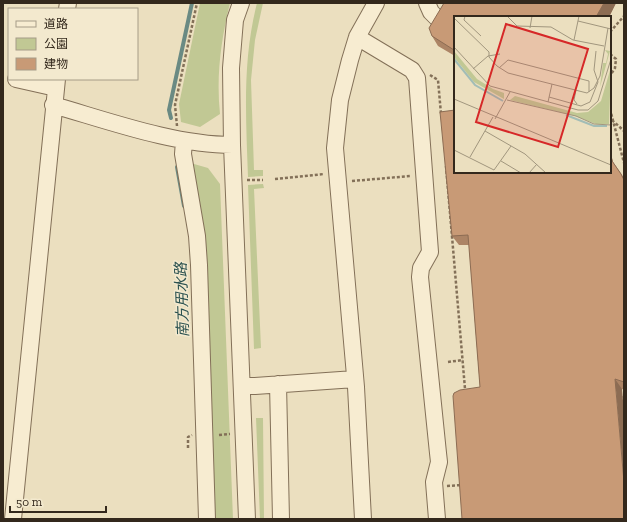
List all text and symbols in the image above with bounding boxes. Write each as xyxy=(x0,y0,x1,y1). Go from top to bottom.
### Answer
legend xyxy=(8,8,138,80)
inset map xyxy=(454,16,611,173)
text: 道路 xyxy=(44,17,68,31)
text: 公園 xyxy=(44,37,68,51)
text: 建物 xyxy=(44,57,68,71)
water label: 南方用水路 xyxy=(172,260,192,338)
scale bar xyxy=(10,488,106,514)
text: 50 m xyxy=(16,495,43,509)

